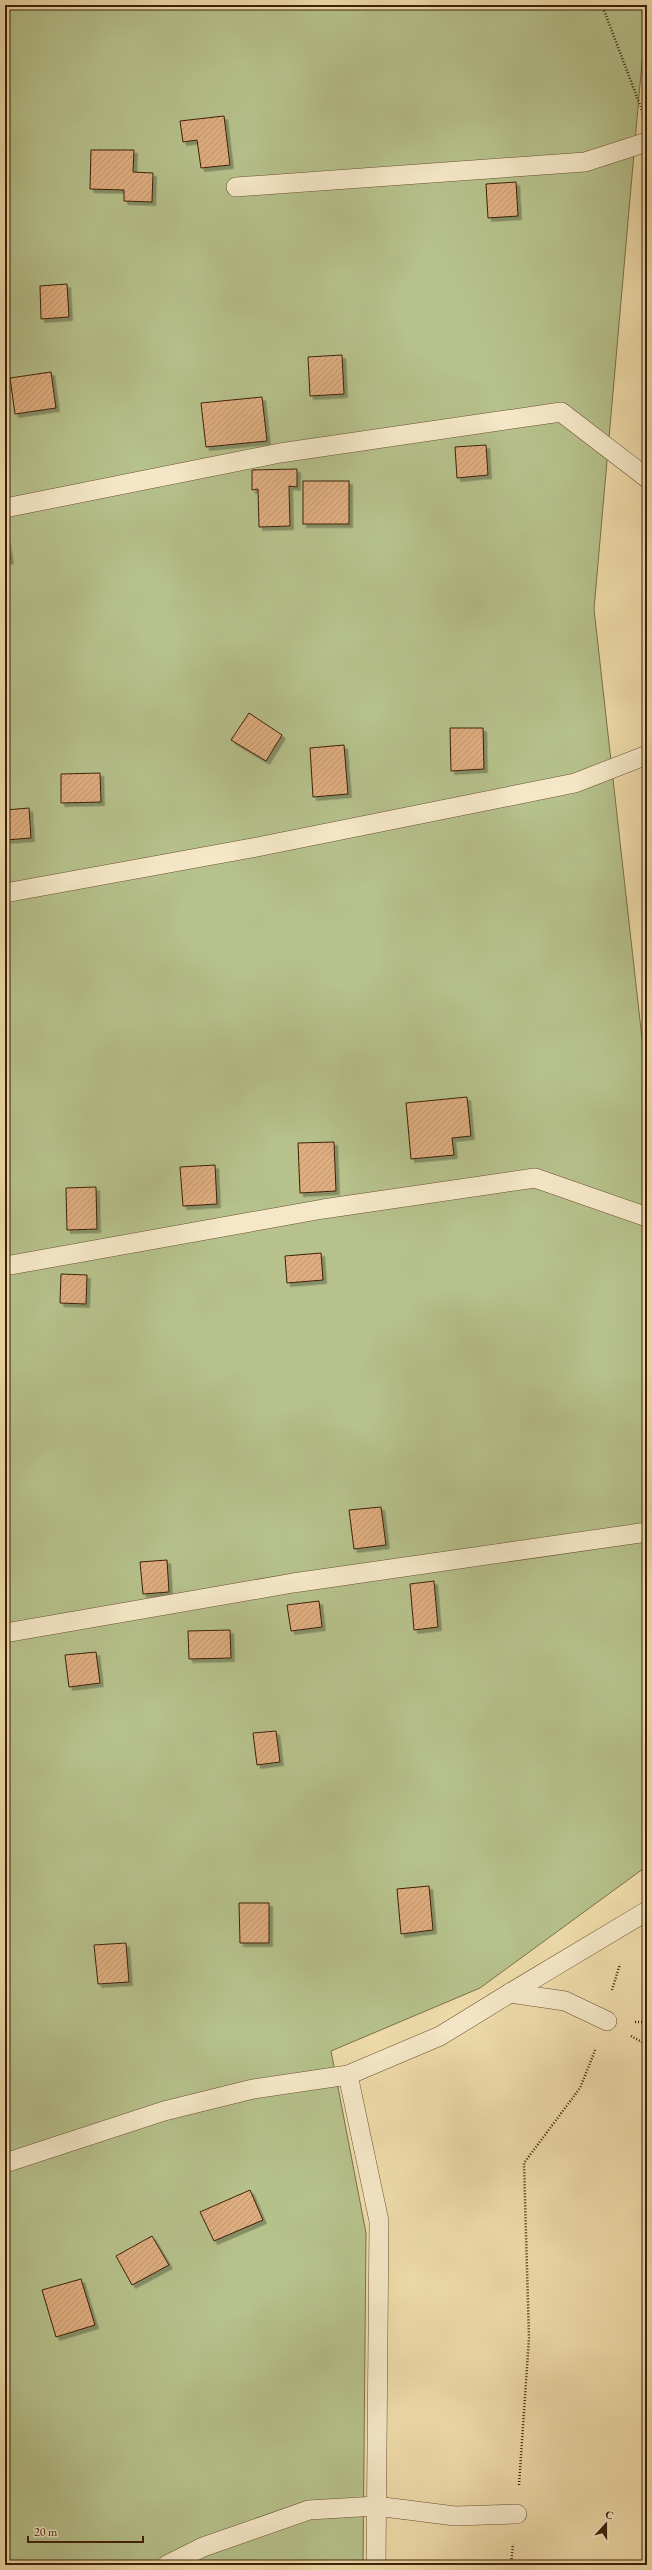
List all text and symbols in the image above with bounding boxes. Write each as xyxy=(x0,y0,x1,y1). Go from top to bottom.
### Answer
north arrow xyxy=(586,2504,626,2544)
text: С xyxy=(603,2507,616,2523)
scale bar xyxy=(28,2518,143,2544)
text: 20 m xyxy=(34,2524,58,2540)

